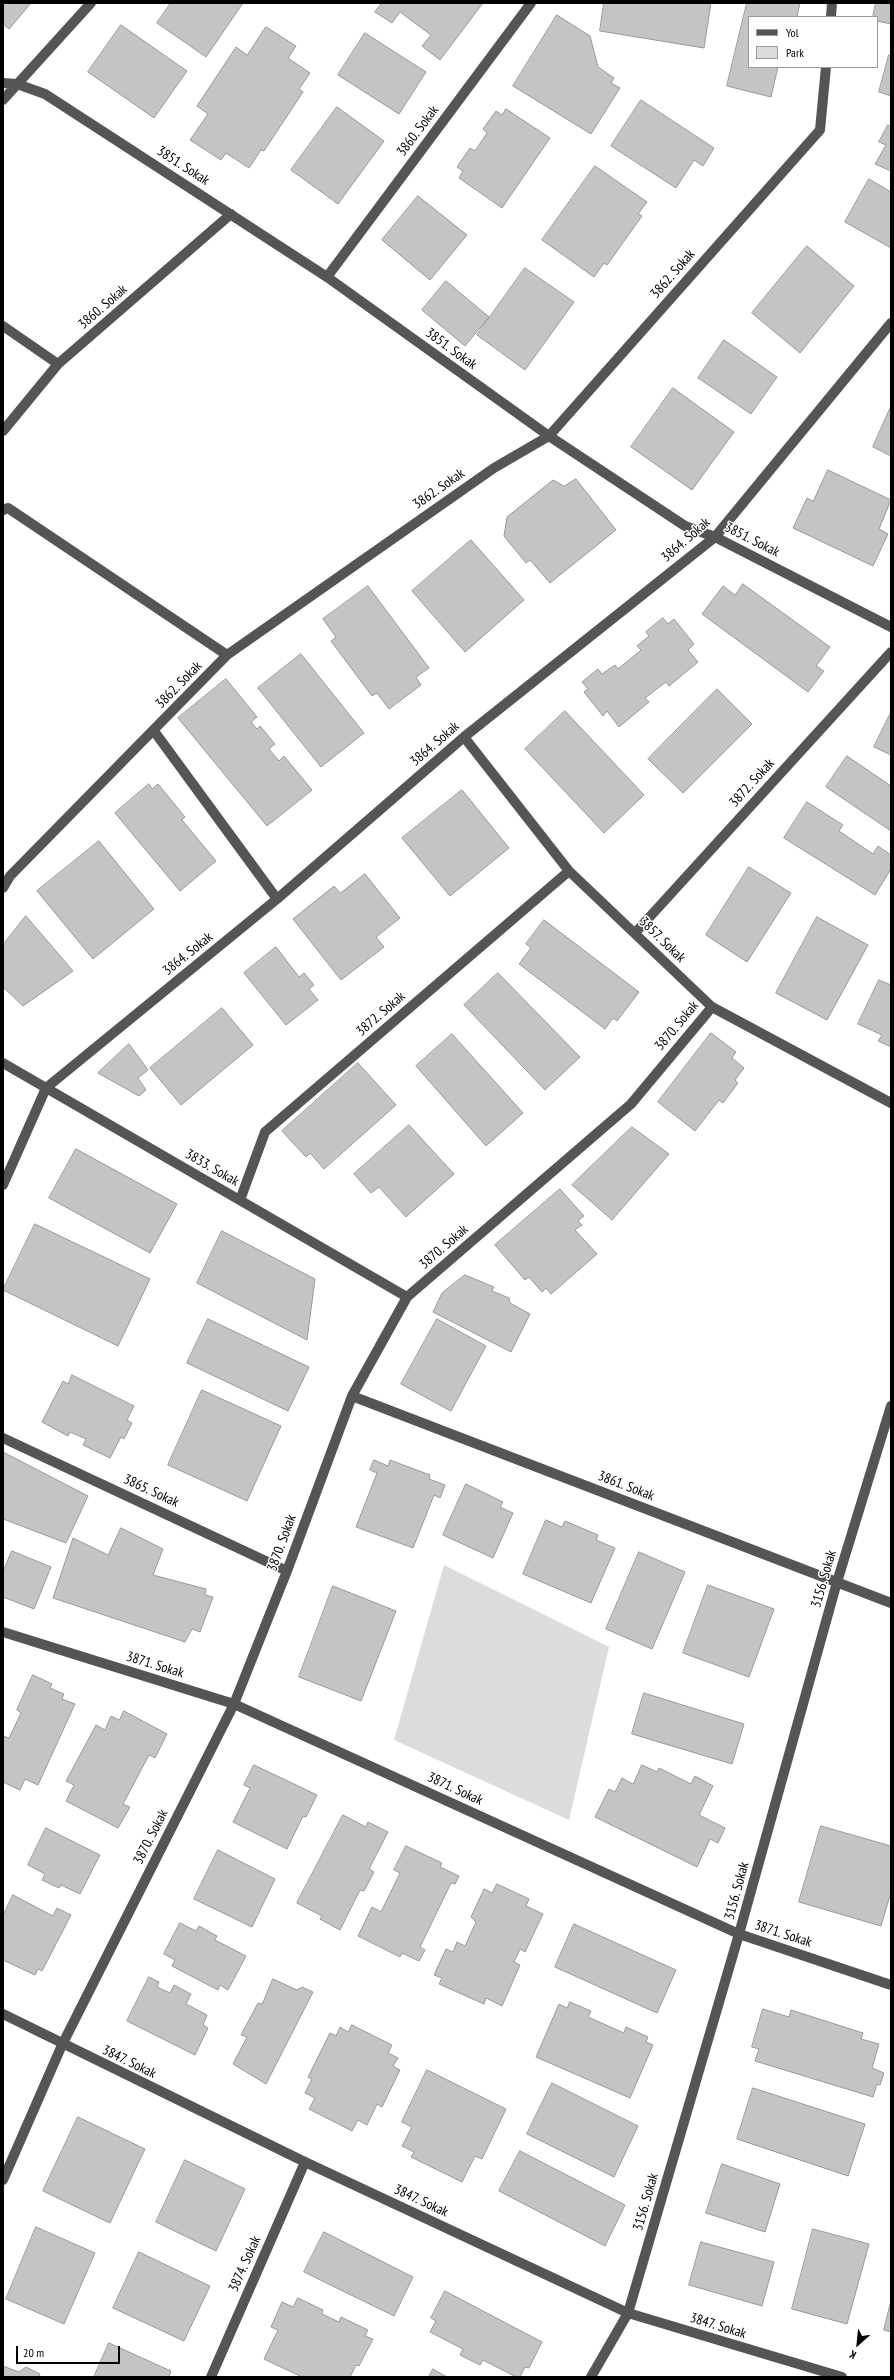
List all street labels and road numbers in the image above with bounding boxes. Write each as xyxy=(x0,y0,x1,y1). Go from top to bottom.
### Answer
street label: 3860. Sokak xyxy=(393,102,443,160)
street label: 3851. Sokak xyxy=(154,143,212,189)
street label: 3862. Sokak xyxy=(647,246,699,302)
street label: 3860. Sokak xyxy=(75,281,131,333)
street label: 3851. Sokak xyxy=(422,325,480,373)
street label: 3862. Sokak xyxy=(410,465,468,513)
street label: 3864. Sokak xyxy=(658,514,714,566)
street label: 3851. Sokak xyxy=(722,519,782,561)
street label: 3862. Sokak xyxy=(152,658,206,712)
street label: 3864. Sokak xyxy=(407,718,463,770)
street label: 3872. Sokak xyxy=(726,755,778,811)
street label: 3857. Sokak xyxy=(635,914,689,966)
street label: 3864. Sokak xyxy=(160,929,216,979)
street label: 3872. Sokak xyxy=(353,988,409,1040)
street label: 3870. Sokak xyxy=(652,998,702,1054)
street label: 3833. Sokak xyxy=(182,1146,242,1190)
street label: 3870. Sokak xyxy=(416,1221,472,1273)
street label: 3861. Sokak xyxy=(595,1468,657,1504)
street label: 3865. Sokak xyxy=(121,1471,181,1511)
street label: 3870. Sokak xyxy=(264,1512,300,1574)
street label: 3156. Sokak xyxy=(808,1548,840,1610)
street label: 3871. Sokak xyxy=(124,1648,186,1682)
street label: 3871. Sokak xyxy=(425,1769,485,1809)
street label: 3870. Sokak xyxy=(130,1807,172,1867)
street label: 3156. Sokak xyxy=(721,1860,753,1922)
street label: 3871. Sokak xyxy=(752,1917,814,1951)
street label: 3847. Sokak xyxy=(99,2042,159,2082)
street label: 3156. Sokak xyxy=(630,2171,662,2233)
street label: 3847. Sokak xyxy=(391,2181,451,2221)
street label: 3874. Sokak xyxy=(225,2234,265,2294)
street label: 3847. Sokak xyxy=(688,2310,748,2342)

